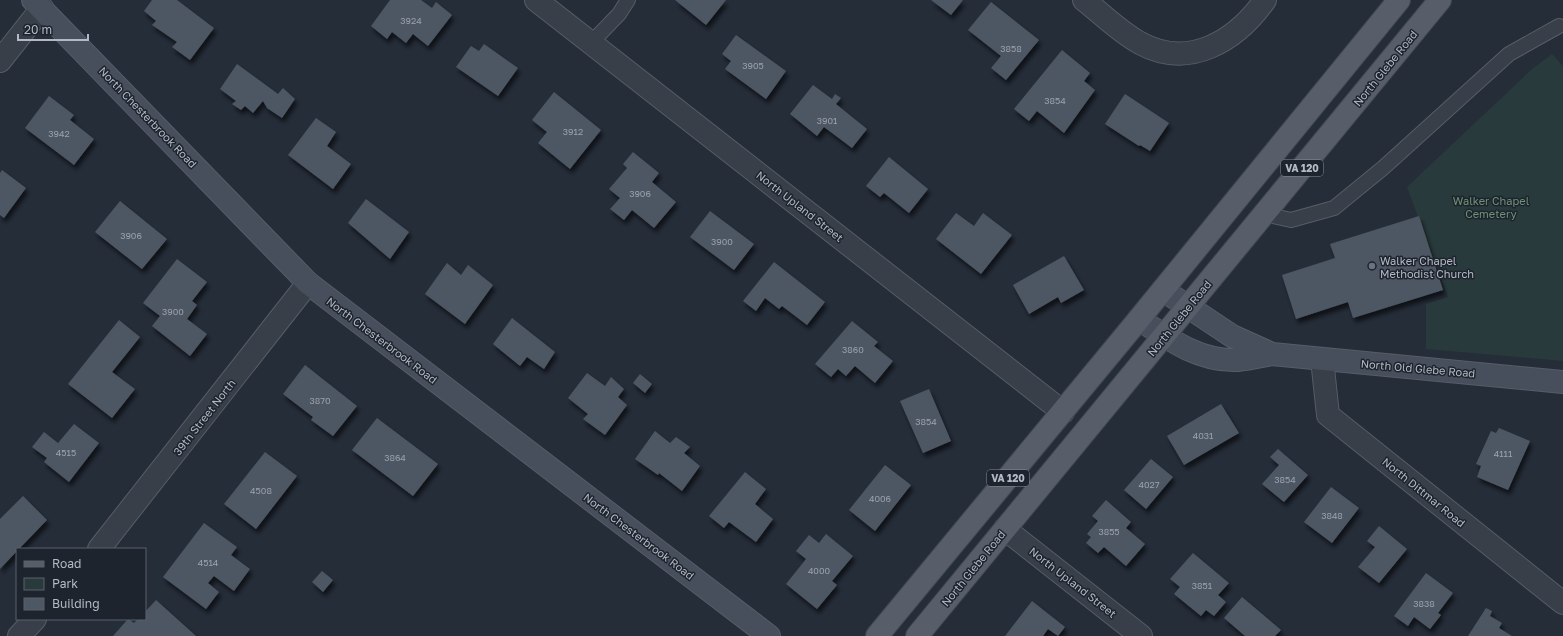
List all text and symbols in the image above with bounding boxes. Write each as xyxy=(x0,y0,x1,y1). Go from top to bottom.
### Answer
house number: 3924 xyxy=(400,15,422,26)
scale bar xyxy=(18,16,88,42)
text: 20 m xyxy=(24,22,52,37)
street label: North Glebe Road xyxy=(1350,27,1420,109)
house number: 3858 xyxy=(1000,43,1022,54)
house number: 3905 xyxy=(742,60,764,71)
street label: North Chesterbrook Road xyxy=(96,64,200,170)
house number: 3854 xyxy=(1044,95,1066,106)
house number: 3901 xyxy=(817,115,838,126)
house number: 3912 xyxy=(563,126,583,137)
house number: 3942 xyxy=(48,128,70,139)
road number: VA 120 xyxy=(1281,160,1323,176)
street label: North Upland Street xyxy=(754,168,846,244)
house number: 3906 xyxy=(629,188,651,199)
park label: Walker Chapel Cemetery xyxy=(1453,194,1530,220)
house number: 3906 xyxy=(120,230,142,241)
house number: 3900 xyxy=(711,236,733,247)
place label: Walker Chapel Methodist Church xyxy=(1380,254,1474,280)
marker: Walker Chapel Methodist Church xyxy=(1367,261,1377,271)
street label: North Glebe Road xyxy=(1144,277,1214,359)
street label: North Chesterbrook Road xyxy=(324,294,440,386)
house number: 3900 xyxy=(162,306,184,317)
house number: 3860 xyxy=(842,344,864,355)
street label: North Old Glebe Road xyxy=(1360,357,1476,379)
street label: 39th Street North xyxy=(170,376,238,458)
house number: 3870 xyxy=(309,395,331,406)
house number: 3854 xyxy=(915,416,937,427)
house number: 4031 xyxy=(1193,430,1214,441)
house number: 4515 xyxy=(56,447,76,458)
house number: 4111 xyxy=(1494,448,1513,459)
house number: 3864 xyxy=(384,452,406,463)
street label: North Dittmar Road xyxy=(1380,455,1468,529)
road number: VA 120 xyxy=(987,470,1029,486)
house number: 3854 xyxy=(1274,474,1296,485)
house number: 4027 xyxy=(1138,479,1160,490)
house number: 4508 xyxy=(250,485,272,496)
street label: North Chesterbrook Road xyxy=(581,490,697,582)
house number: 4006 xyxy=(869,493,891,504)
house number: 3848 xyxy=(1321,510,1343,521)
house number: 3855 xyxy=(1098,526,1120,537)
street label: North Glebe Road xyxy=(938,527,1008,609)
street label: North Upland Street xyxy=(1027,544,1119,620)
legend xyxy=(16,548,146,620)
text: Road xyxy=(52,556,81,571)
house number: 4514 xyxy=(198,557,219,568)
house number: 4000 xyxy=(808,565,831,576)
text: Park xyxy=(52,576,78,591)
house number: 3851 xyxy=(1192,580,1213,591)
text: Building xyxy=(52,596,100,611)
house number: 3838 xyxy=(1413,598,1435,609)

